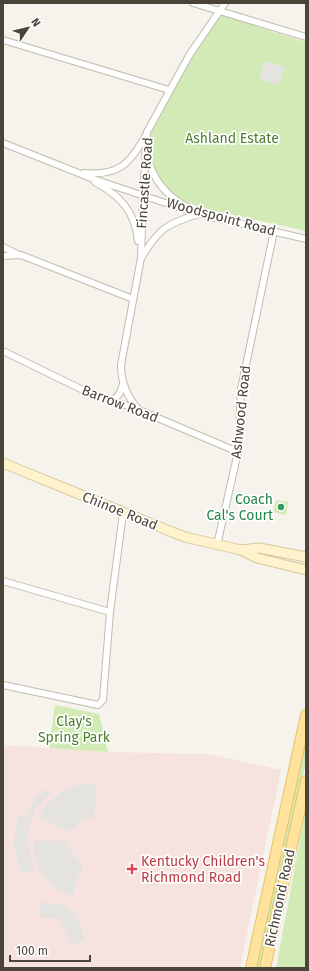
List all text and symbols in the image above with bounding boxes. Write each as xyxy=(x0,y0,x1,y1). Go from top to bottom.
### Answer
north arrow xyxy=(8,8,48,48)
text: N xyxy=(28,16,43,29)
park label: Ashland Estate xyxy=(185,130,279,147)
street label: Fincastle Road xyxy=(133,137,157,229)
street label: Woodspoint Road xyxy=(165,194,277,240)
street label: Ashwood Road xyxy=(228,365,254,459)
street label: Barrow Road xyxy=(79,382,161,426)
street label: Chinoe Road xyxy=(80,488,160,534)
place label: Coach Cal's Court xyxy=(206,491,274,524)
marker: Coach Cal's Court xyxy=(276,502,286,512)
park label: Clay's Spring Park xyxy=(38,713,111,746)
street label: Richmond Road xyxy=(261,847,299,949)
place label: Kentucky Children's Richmond Road xyxy=(141,853,265,886)
marker: Kentucky Children's Richmond Road xyxy=(126,863,138,875)
scale bar xyxy=(10,937,90,963)
text: 100 m xyxy=(16,944,48,958)

